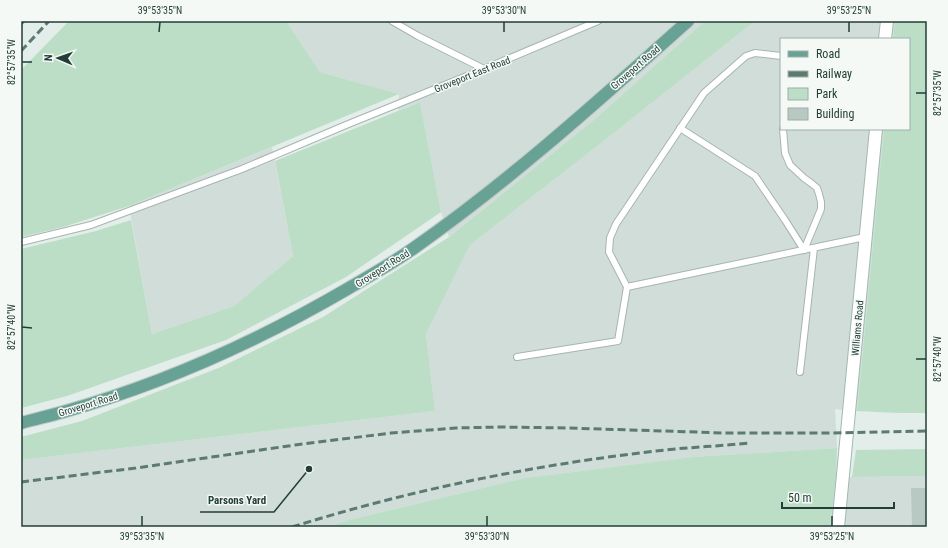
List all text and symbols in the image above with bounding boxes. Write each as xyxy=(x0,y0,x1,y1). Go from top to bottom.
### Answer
text: 39°53'35"N xyxy=(138,5,182,16)
text: 39°53'30"N xyxy=(482,5,526,16)
text: 39°53'25"N xyxy=(827,5,871,16)
north arrow xyxy=(38,38,78,78)
legend xyxy=(780,38,910,130)
text: 82°57'35"W xyxy=(6,39,17,85)
street label: Groveport Road xyxy=(609,43,662,92)
text: Road xyxy=(816,47,840,61)
text: N xyxy=(42,54,55,61)
street label: Groveport East Road xyxy=(433,54,512,95)
text: Railway xyxy=(816,67,852,81)
text: 82°57'35"W xyxy=(932,70,943,116)
text: Park xyxy=(816,87,838,101)
text: Building xyxy=(816,107,854,121)
street label: Groveport Road xyxy=(353,248,411,289)
street label: Williams Road xyxy=(850,300,865,356)
text: 82°57'40"W xyxy=(6,304,17,350)
text: 82°57'40"W xyxy=(932,336,943,382)
street label: Groveport Road xyxy=(57,390,119,419)
scale bar xyxy=(782,484,894,510)
callout: Parsons Yard xyxy=(200,489,274,512)
text: 50 m xyxy=(788,491,812,505)
text: Parsons Yard xyxy=(208,494,266,507)
text: 39°53'35"N xyxy=(120,531,164,542)
text: 39°53'30"N xyxy=(465,531,509,542)
text: 39°53'25"N xyxy=(810,531,854,542)

